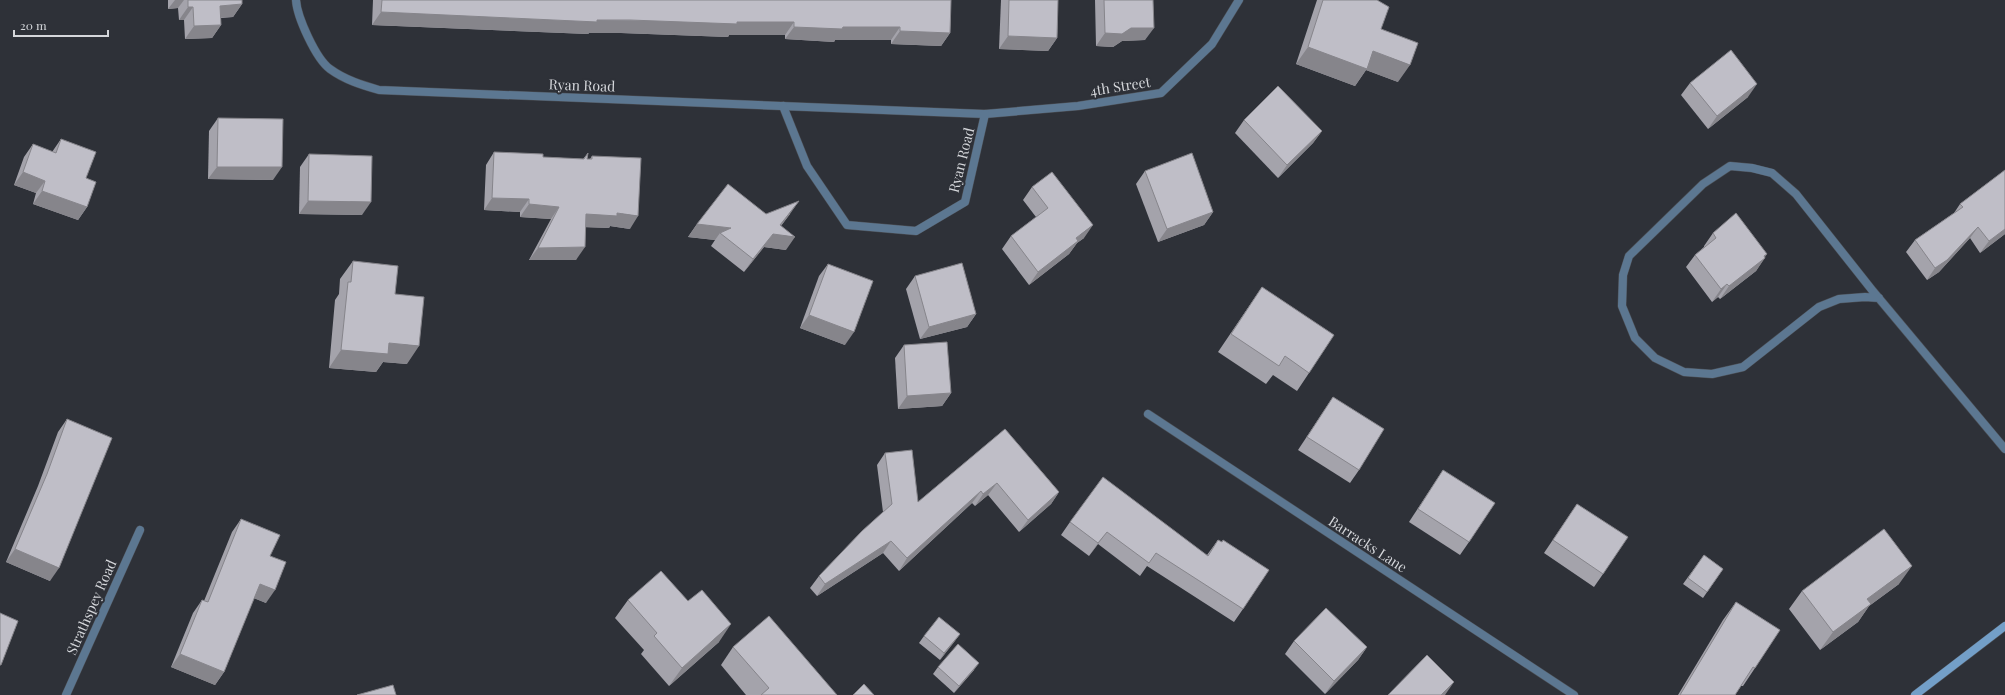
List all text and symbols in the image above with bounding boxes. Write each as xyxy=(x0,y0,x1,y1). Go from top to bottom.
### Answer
scale bar xyxy=(14,12,108,38)
text: 20 m xyxy=(20,17,47,33)
street label: 4th Street xyxy=(1088,72,1153,100)
street label: Ryan Road xyxy=(548,74,616,96)
street label: Ryan Road xyxy=(944,125,978,195)
street label: Barracks Lane xyxy=(1325,512,1411,576)
street label: Strathspey Road xyxy=(62,556,120,658)

